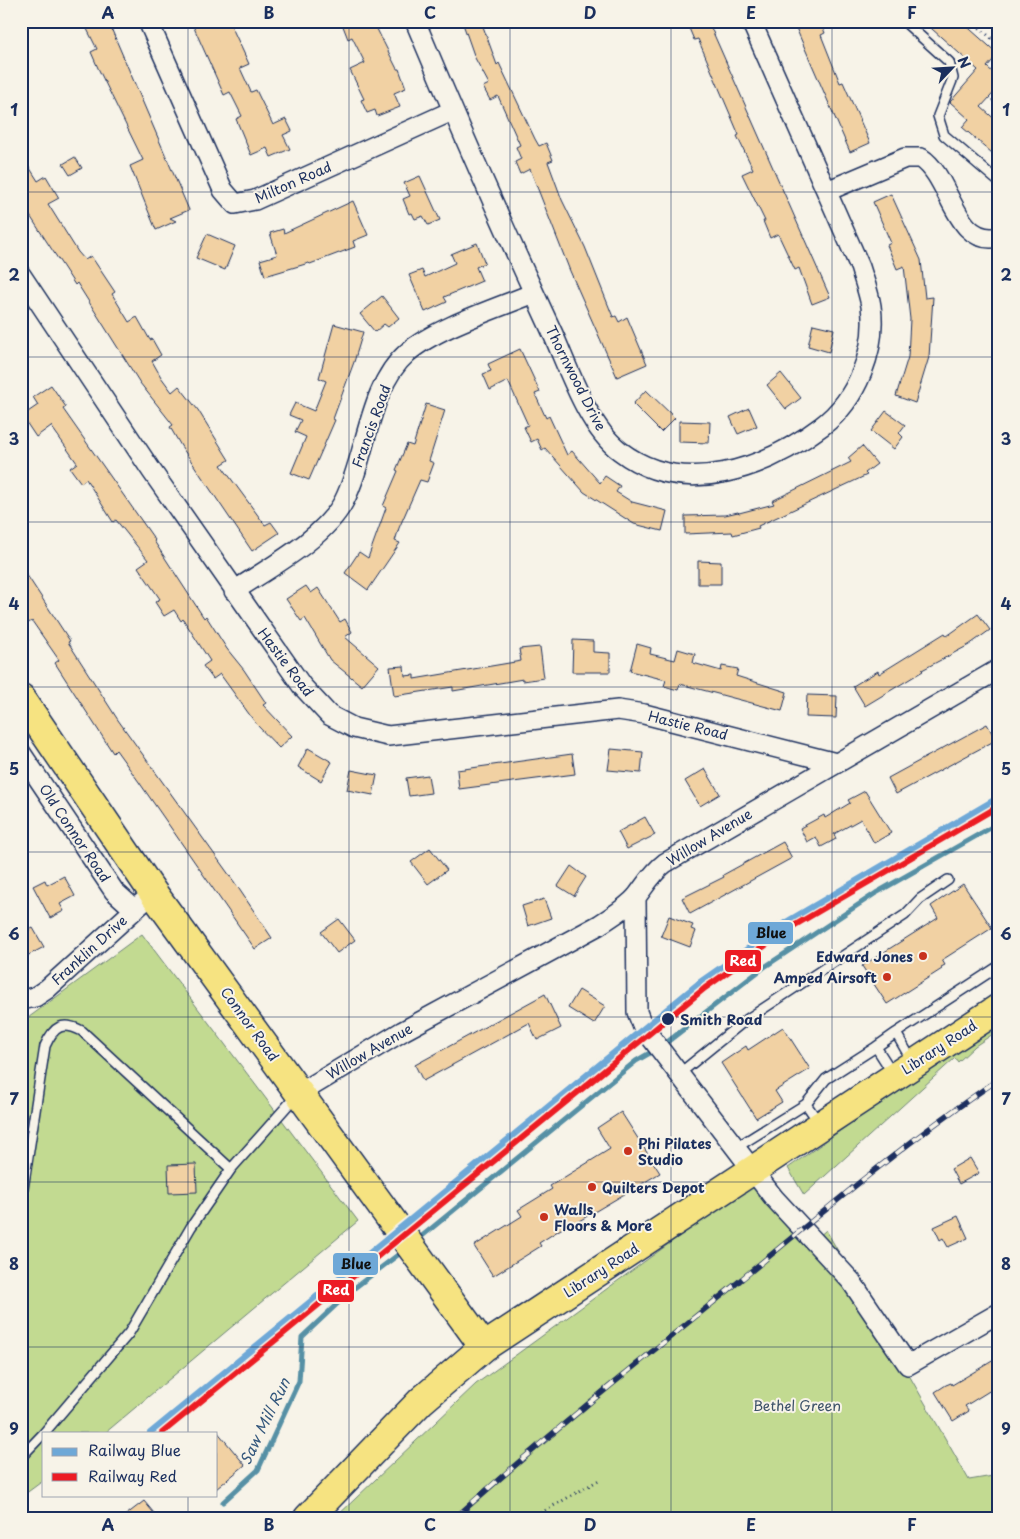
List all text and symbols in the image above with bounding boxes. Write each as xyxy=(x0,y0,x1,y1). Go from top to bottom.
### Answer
text: A xyxy=(102,0,115,24)
text: B xyxy=(264,0,275,24)
text: C xyxy=(424,0,436,24)
text: D xyxy=(584,0,596,24)
text: E xyxy=(746,0,756,24)
text: F xyxy=(907,0,917,24)
north arrow xyxy=(928,42,978,92)
text: N xyxy=(952,53,976,72)
text: 1 xyxy=(10,97,18,121)
text: 1 xyxy=(1002,97,1010,121)
street label: Milton Road xyxy=(251,156,335,208)
text: 2 xyxy=(8,262,20,286)
text: 2 xyxy=(1000,262,1012,286)
street label: Thornwood Drive xyxy=(540,322,612,434)
street label: Francis Road xyxy=(346,381,396,471)
text: 3 xyxy=(9,426,19,450)
text: 3 xyxy=(1001,426,1011,450)
text: 4 xyxy=(9,591,20,615)
text: 4 xyxy=(1001,591,1012,615)
street label: Hastie Road xyxy=(253,623,319,701)
street label: Hastie Road xyxy=(646,705,730,745)
text: 5 xyxy=(9,756,19,780)
text: 5 xyxy=(1001,756,1011,780)
street label: Old Connor Road xyxy=(34,780,116,886)
street label: Willow Avenue xyxy=(662,803,756,871)
street label: Franklin Drive xyxy=(46,910,132,990)
text: 6 xyxy=(8,921,20,945)
line badge: Blue xyxy=(747,921,794,945)
text: 6 xyxy=(1000,921,1012,945)
text: Blue xyxy=(756,922,787,943)
place label: Edward Jones xyxy=(816,946,913,967)
line badge: Red xyxy=(724,949,762,973)
text: Red xyxy=(730,950,757,971)
marker: Edward Jones xyxy=(917,950,929,962)
place label: Amped Airsoft xyxy=(774,967,877,988)
marker: Amped Airsoft xyxy=(881,971,893,983)
street label: Connor Road xyxy=(216,982,284,1066)
place label: Smith Road xyxy=(680,1009,763,1030)
marker: Smith Road xyxy=(660,1011,676,1027)
street label: Library Road xyxy=(897,1015,981,1079)
street label: Willow Avenue xyxy=(322,1018,416,1084)
text: 7 xyxy=(9,1086,19,1110)
text: 7 xyxy=(1001,1086,1011,1110)
place label: Phi Pilates Studio xyxy=(638,1133,712,1170)
marker: Phi Pilates Studio xyxy=(622,1145,634,1157)
place label: Quilters Depot xyxy=(602,1177,705,1198)
marker: Quilters Depot xyxy=(586,1181,598,1193)
place label: Walls, Floors & More xyxy=(554,1199,653,1236)
marker: Walls, Floors & More xyxy=(538,1211,550,1223)
street label: Library Road xyxy=(559,1238,643,1302)
text: 8 xyxy=(9,1251,19,1275)
text: 8 xyxy=(1001,1251,1011,1275)
line badge: Blue xyxy=(332,1252,379,1276)
text: Blue xyxy=(341,1253,372,1274)
line badge: Red xyxy=(317,1279,355,1303)
text: Red xyxy=(323,1279,350,1300)
water label: Saw Mill Run xyxy=(233,1373,295,1468)
park label: Bethel Green xyxy=(753,1395,841,1416)
text: 9 xyxy=(9,1416,19,1440)
text: 9 xyxy=(1001,1416,1011,1440)
legend xyxy=(42,1432,218,1496)
text: Railway Blue xyxy=(88,1438,181,1461)
text: Railway Red xyxy=(88,1464,177,1487)
text: A xyxy=(102,1512,115,1536)
text: B xyxy=(264,1512,275,1536)
text: C xyxy=(424,1512,436,1536)
text: D xyxy=(584,1512,596,1536)
text: E xyxy=(746,1512,756,1536)
text: F xyxy=(907,1512,917,1536)

